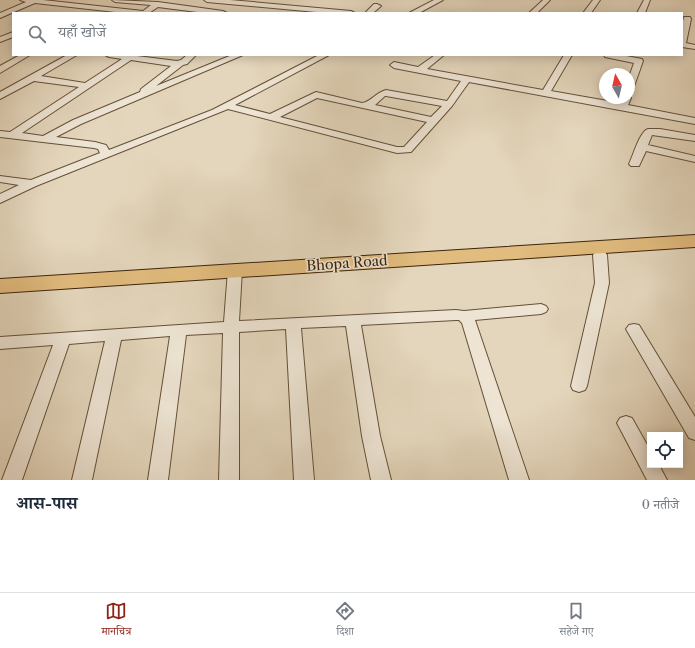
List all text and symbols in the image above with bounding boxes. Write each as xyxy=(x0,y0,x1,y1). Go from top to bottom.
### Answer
search box xyxy=(12,12,683,56)
text: यहाँ खोजें xyxy=(58,22,106,41)
icon: search xyxy=(26,23,48,45)
north arrow xyxy=(599,68,635,104)
street label: Bhopa Road xyxy=(306,251,389,275)
map controls xyxy=(647,432,683,468)
button: locate xyxy=(647,432,683,468)
text: आस-पास xyxy=(16,493,78,513)
text: 0 नतीजे xyxy=(642,496,679,512)
tab: मानचित्र xyxy=(101,600,131,642)
tab: दिशा xyxy=(334,600,356,642)
tab: सहेजे गए xyxy=(559,600,594,642)

